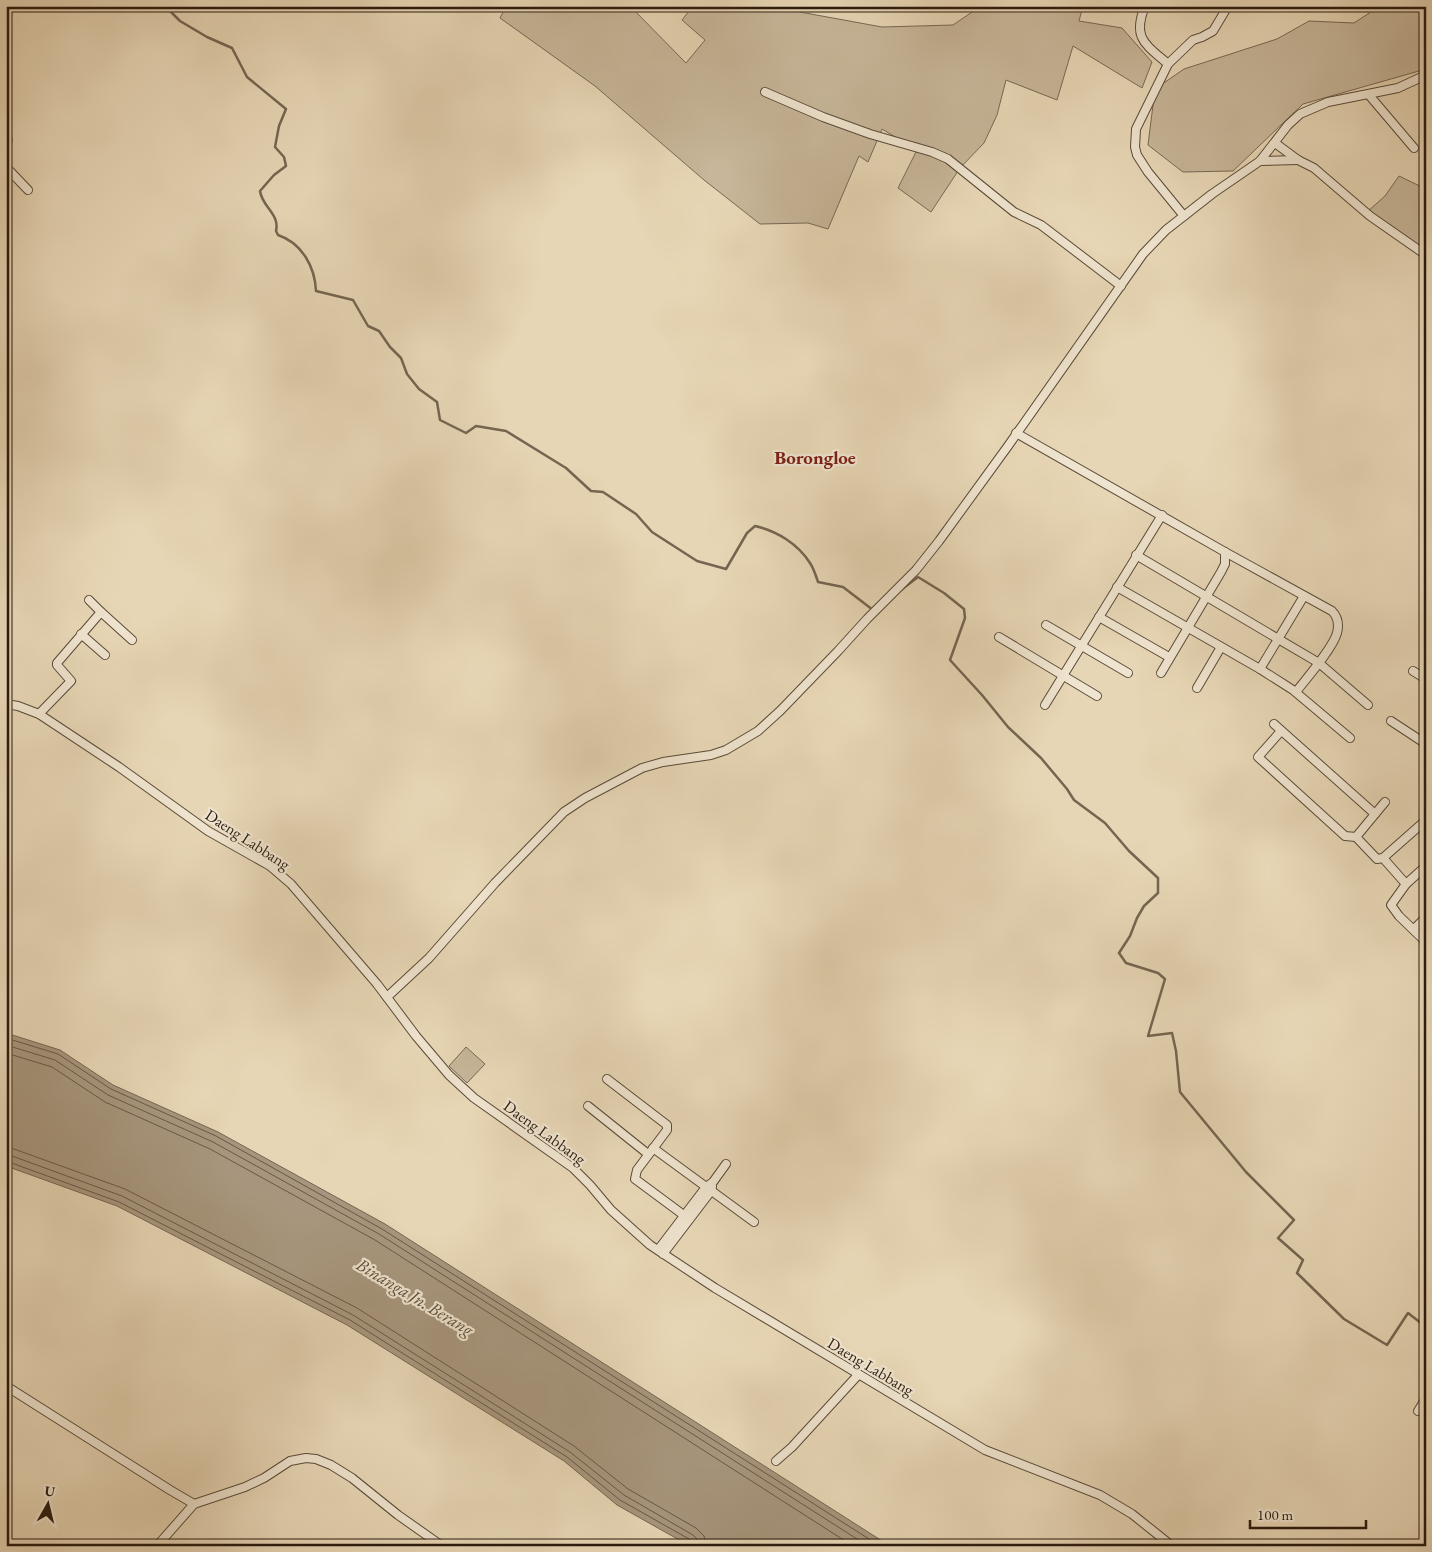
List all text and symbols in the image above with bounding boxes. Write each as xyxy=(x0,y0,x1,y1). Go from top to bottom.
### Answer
district label: Borongloe xyxy=(774,445,856,470)
street label: Daeng Labbang xyxy=(201,804,295,875)
street label: Daeng Labbang xyxy=(499,1095,591,1170)
water label: Binanga Jn. Berang xyxy=(351,1252,478,1342)
street label: Daeng Labbang xyxy=(824,1332,919,1401)
north arrow xyxy=(22,1480,72,1530)
text: U xyxy=(43,1481,57,1501)
scale bar xyxy=(1250,1497,1366,1529)
text: 100 m xyxy=(1257,1505,1294,1524)

